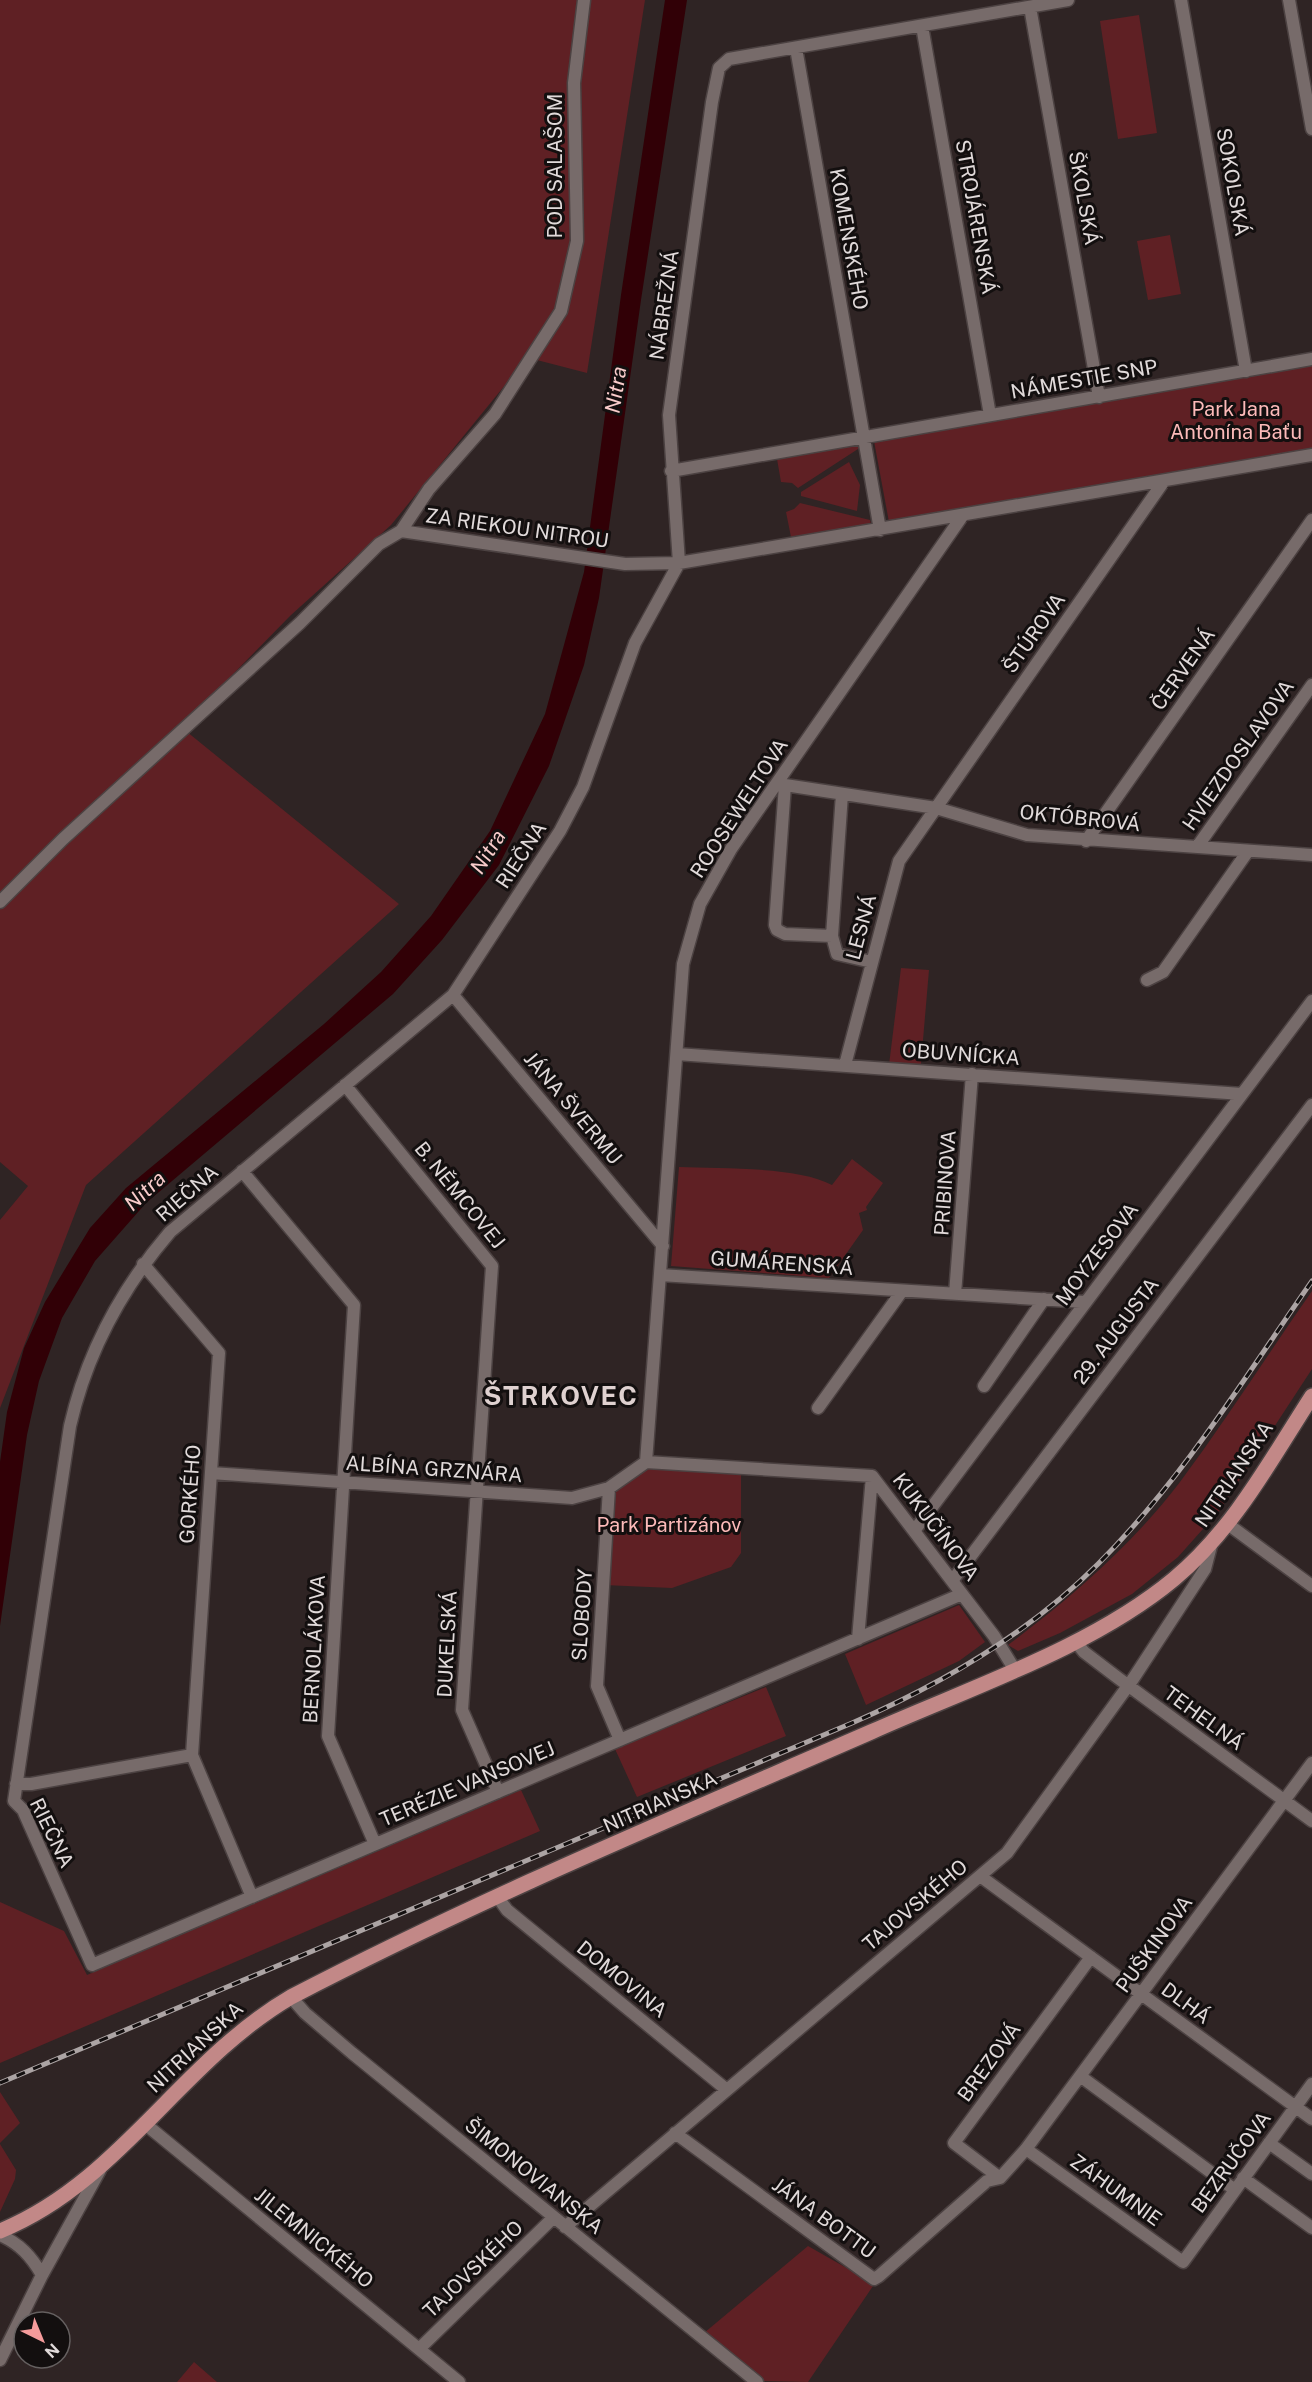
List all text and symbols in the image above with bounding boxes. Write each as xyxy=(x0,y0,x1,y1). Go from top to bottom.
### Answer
street label: POD SALAŠOM xyxy=(543,94,567,238)
street label: SOKOLSKÁ xyxy=(1212,126,1255,238)
street label: STROJÁRENSKÁ xyxy=(951,138,1002,296)
street label: ŠKOLSKÁ xyxy=(1064,149,1105,247)
street label: KOMENSKÉHO xyxy=(825,166,874,312)
street label: NÁBREŽNÁ xyxy=(643,248,684,362)
street label: NÁMESTIE SNP xyxy=(1009,353,1159,404)
water label: Nitra xyxy=(599,365,632,415)
park label: Park Jana Antonína Baťu xyxy=(1170,397,1302,444)
street label: ZA RIEKOU NITROU xyxy=(424,503,610,553)
street label: ŠTÚROVA xyxy=(997,588,1070,678)
street label: ČERVENÁ xyxy=(1145,623,1220,715)
street label: HVIEZDOSLAVOVA xyxy=(1177,675,1299,835)
street label: ROOSEWELTOVA xyxy=(685,734,793,882)
street label: OKTÓBROVÁ xyxy=(1018,799,1142,836)
street label: RIEČNA xyxy=(491,817,551,893)
water label: Nitra xyxy=(464,825,511,878)
street label: LESNÁ xyxy=(840,891,881,962)
street label: OBUVNÍCKA xyxy=(901,1037,1021,1070)
street label: JÁNA ŠVERMU xyxy=(519,1046,628,1169)
street label: PRIBINOVA xyxy=(929,1129,961,1237)
street label: B. NĚMCOVEJ xyxy=(410,1137,510,1253)
street label: RIEČNA xyxy=(151,1159,223,1227)
water label: Nitra xyxy=(119,1165,170,1216)
street label: MOYZESOVA xyxy=(1051,1198,1143,1310)
street label: GUMÁRENSKÁ xyxy=(710,1245,854,1280)
street label: 29. AUGUSTA xyxy=(1068,1273,1164,1389)
district label: ŠTRKOVEC xyxy=(483,1380,639,1411)
street label: NITRIANSKA xyxy=(1190,1416,1278,1532)
street label: GORKÉHO xyxy=(174,1444,205,1544)
street label: ALBÍNA GRZNÁRA xyxy=(345,1450,523,1487)
street label: KUKUČÍNOVA xyxy=(888,1468,985,1586)
park label: Park Partizánov xyxy=(597,1513,741,1537)
street label: SLOBODY xyxy=(567,1568,597,1662)
street label: BERNOLÁKOVA xyxy=(297,1574,330,1724)
street label: DUKELSKÁ xyxy=(431,1590,462,1698)
street label: TEHELNÁ xyxy=(1159,1680,1249,1755)
street label: TERÉZIE VANSOVEJ xyxy=(376,1735,558,1832)
street label: NITRIANSKA xyxy=(599,1766,721,1838)
street label: RIEČNA xyxy=(25,1794,79,1872)
street label: TAJOVSKÉHO xyxy=(857,1853,972,1956)
street label: PUŠKINOVA xyxy=(1111,1891,1197,1997)
street label: DOMOVINA xyxy=(572,1935,672,2023)
street label: DLHÁ xyxy=(1157,1976,1216,2029)
street label: NITRIANSKA xyxy=(142,1996,248,2098)
street label: BREZOVÁ xyxy=(951,2017,1026,2106)
street label: BEZRUČOVA xyxy=(1186,2107,1276,2217)
street label: ŠIMONOVIANSKA xyxy=(460,2113,608,2239)
street label: ZÁHUMNIE xyxy=(1066,2148,1167,2231)
street label: JÁNA BOTTU xyxy=(768,2172,881,2264)
street label: JILEMNICKÉHO xyxy=(250,2182,379,2293)
street label: TAJOVSKÉHO xyxy=(417,2215,528,2323)
north arrow xyxy=(12,2310,72,2370)
text: N xyxy=(41,2339,63,2362)

